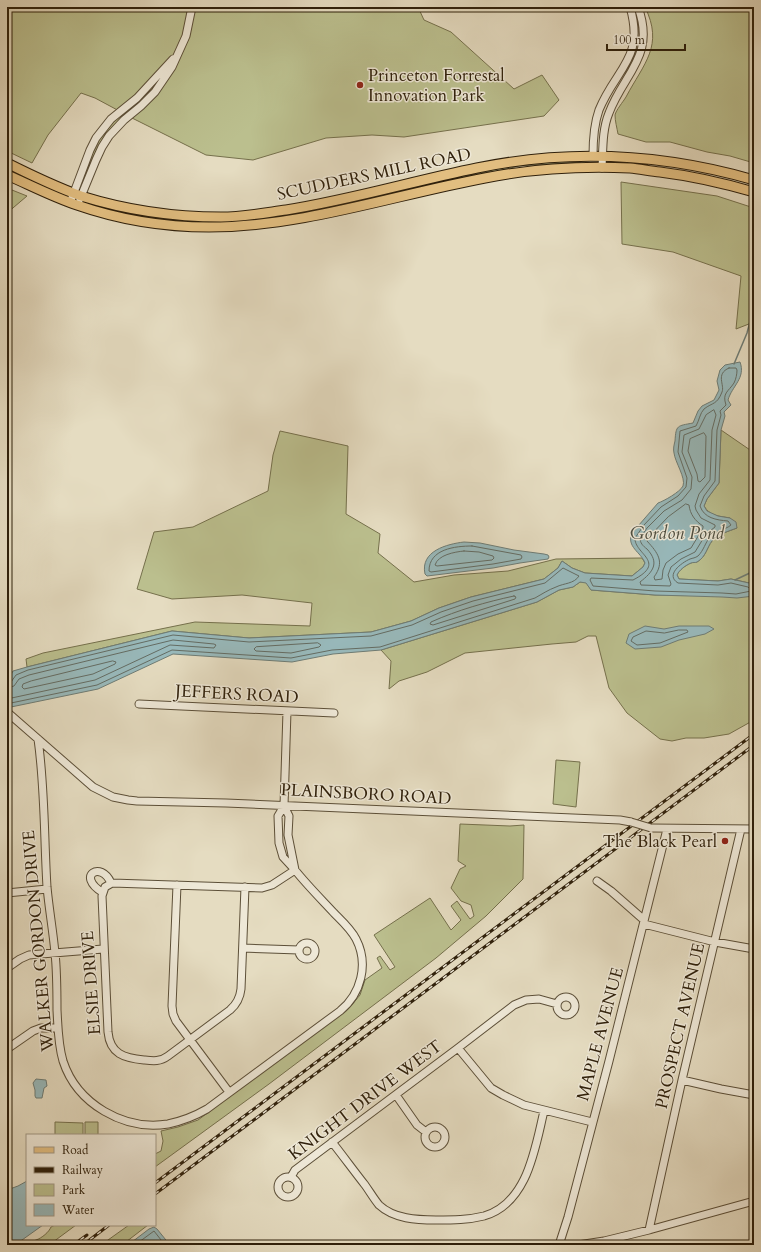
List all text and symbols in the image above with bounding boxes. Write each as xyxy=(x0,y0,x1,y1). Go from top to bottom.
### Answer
scale bar xyxy=(607,26,685,52)
text: 100 m xyxy=(613,32,646,48)
place label: Princeton Forrestal Innovation Park xyxy=(368,64,505,107)
marker: Princeton Forrestal Innovation Park xyxy=(355,80,365,90)
street label: SCUDDERS MILL ROAD xyxy=(275,142,473,206)
water label: Gordon Pond xyxy=(630,521,726,546)
street label: JEFFERS ROAD xyxy=(172,679,299,709)
street label: PLAINSBORO ROAD xyxy=(280,778,452,810)
street label: WALKER GORDON DRIVE xyxy=(17,829,59,1054)
place label: The Black Pearl xyxy=(603,830,718,853)
marker: The Black Pearl xyxy=(720,836,730,846)
street label: ELSIE DRIVE xyxy=(76,930,106,1036)
street label: PROSPECT AVENUE xyxy=(650,941,710,1111)
street label: MAPLE AVENUE xyxy=(571,965,629,1103)
street label: KNIGHT DRIVE WEST xyxy=(283,1035,447,1165)
legend xyxy=(26,1134,156,1226)
text: Road xyxy=(62,1142,89,1158)
text: Railway xyxy=(62,1162,104,1178)
text: Park xyxy=(62,1182,86,1198)
text: Water xyxy=(61,1202,95,1218)

